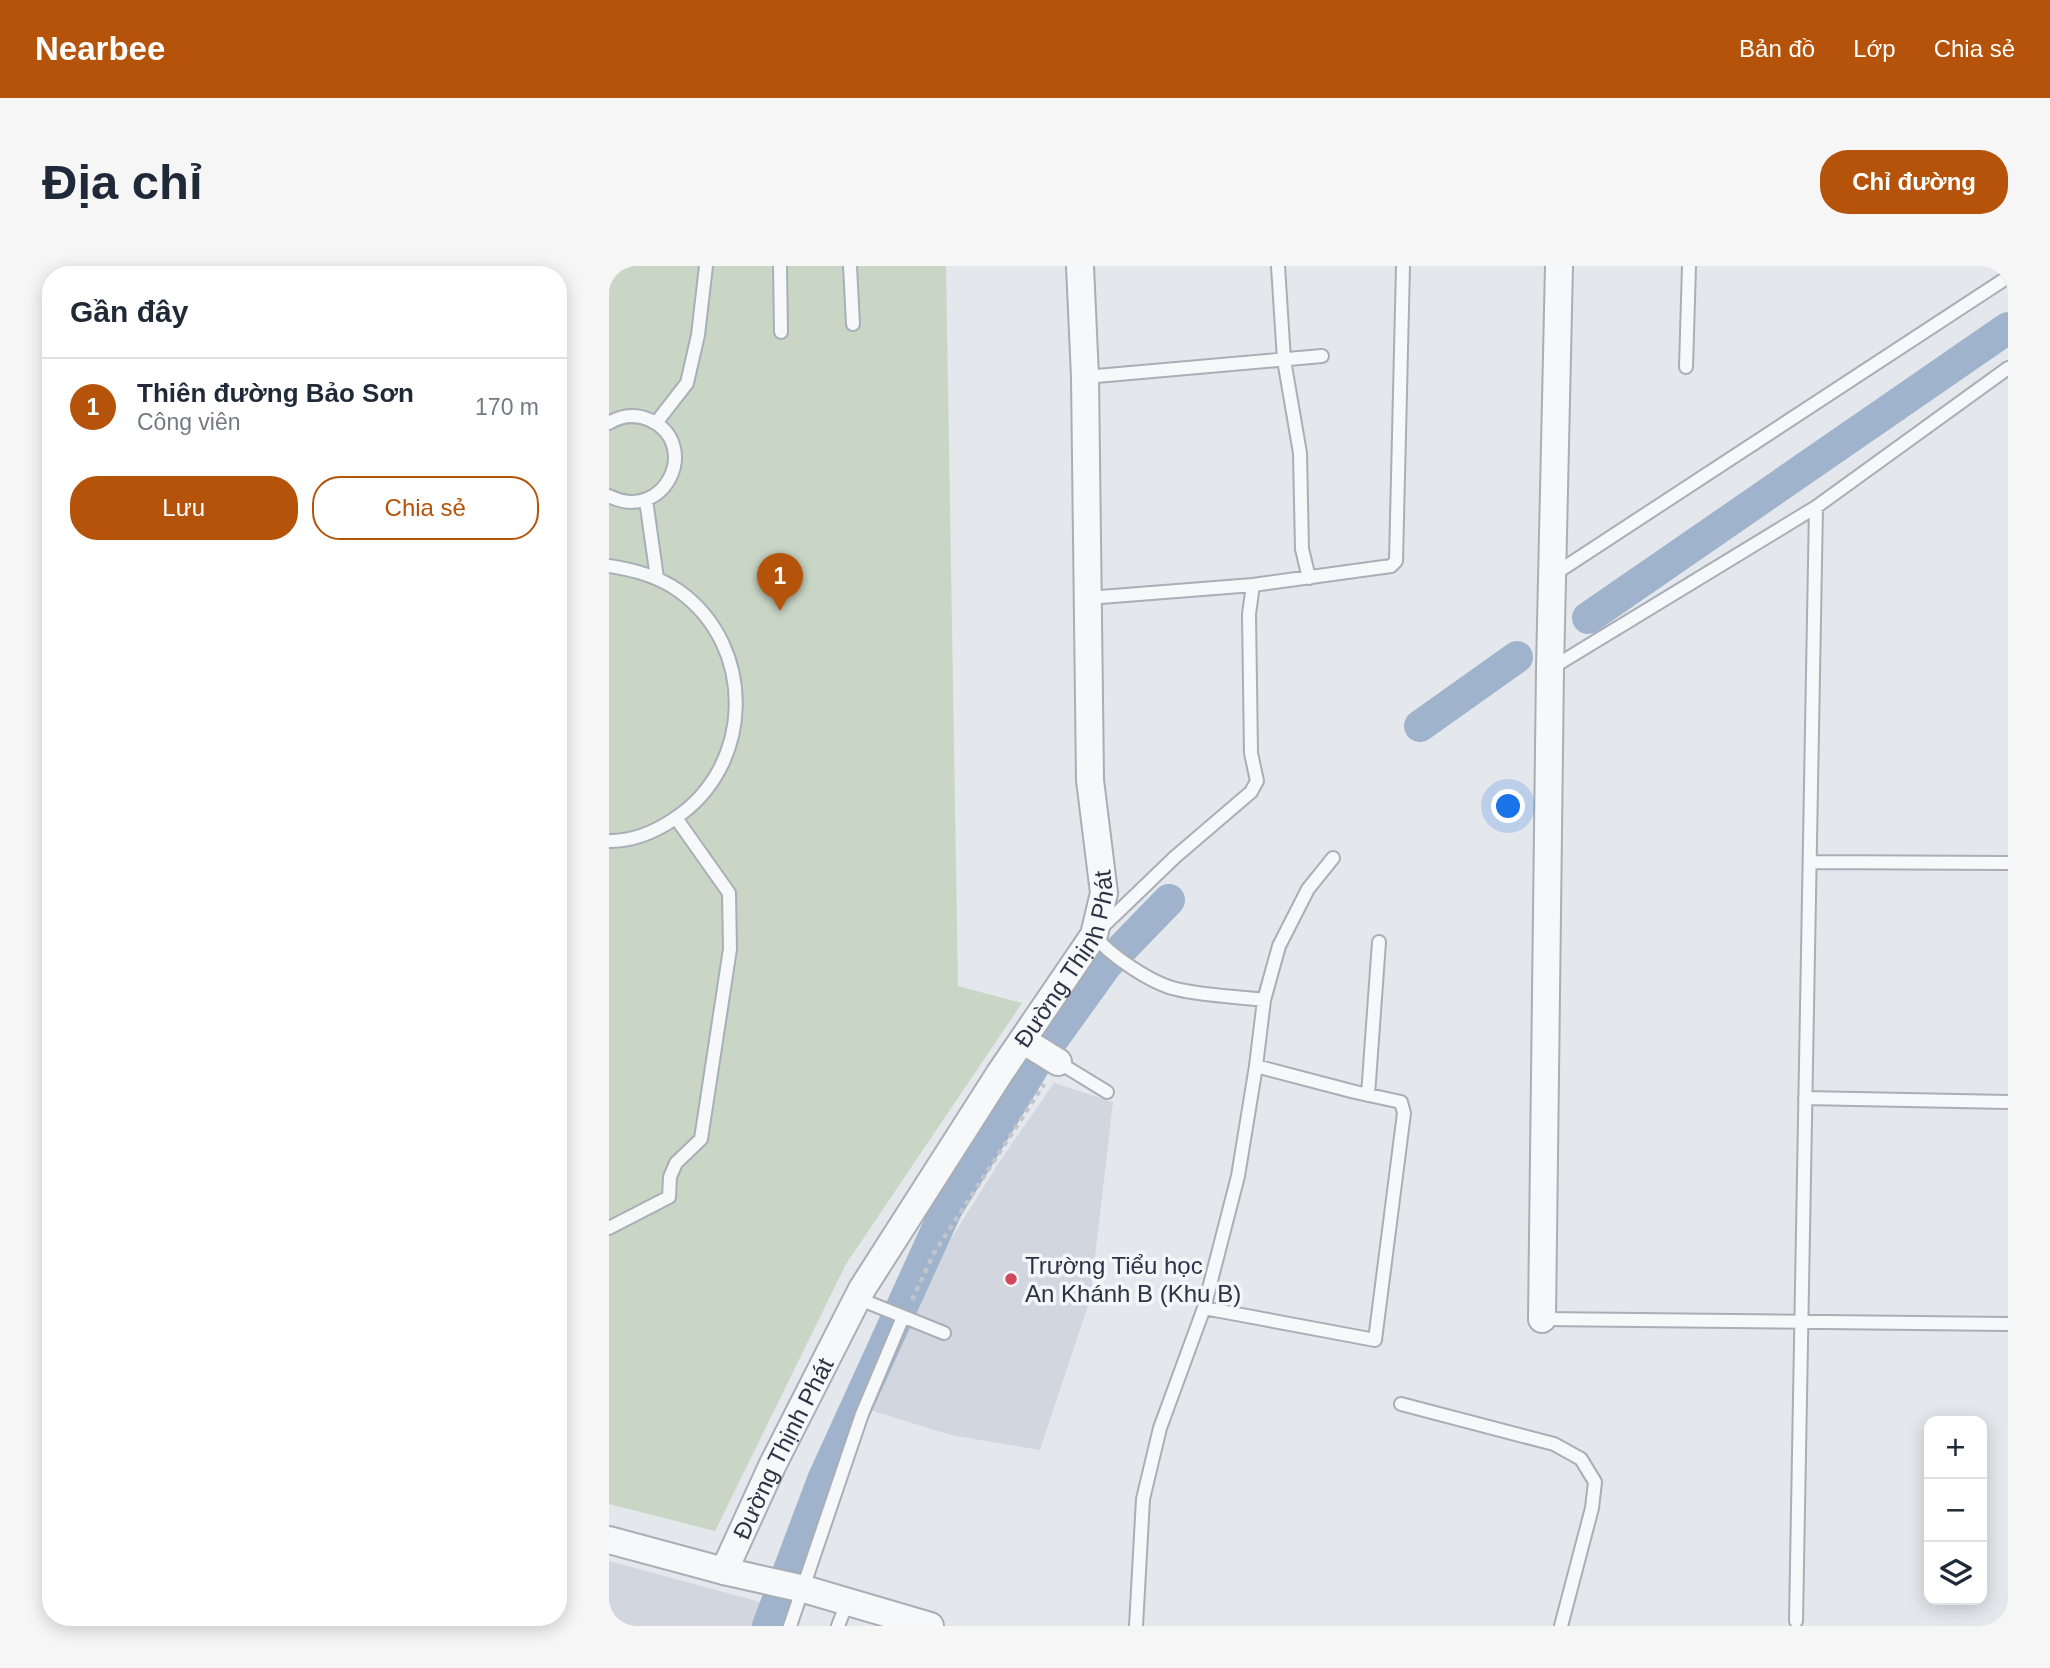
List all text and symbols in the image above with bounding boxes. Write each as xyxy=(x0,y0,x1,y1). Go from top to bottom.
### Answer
text: Nearbee xyxy=(35,30,165,67)
text: Bản đồ xyxy=(1739,35,1815,62)
text: Lớp xyxy=(1853,35,1896,62)
text: Chia sẻ xyxy=(1934,35,2015,62)
button: Chỉ đường xyxy=(1820,150,2008,214)
text: Địa chỉ xyxy=(42,155,203,209)
text: Gần đây xyxy=(70,295,188,328)
text: Thiên đường Bảo Sơn xyxy=(137,378,414,408)
text: 1 xyxy=(87,394,99,420)
text: 170 m xyxy=(475,394,539,420)
text: Công viên xyxy=(137,409,241,435)
button: Lưu xyxy=(70,476,298,540)
button: Chia sẻ xyxy=(312,476,539,540)
pin: 1 xyxy=(757,553,803,611)
your location xyxy=(1491,789,1525,823)
street label: Đường Thịnh Phát xyxy=(1008,869,1118,1052)
place label: Trường Tiểu học An Khánh B (Khu B) xyxy=(1025,1252,1241,1307)
marker: Trường Tiểu học An Khánh B (Khu B) xyxy=(1003,1271,1019,1287)
street label: Đường Thịnh Phát xyxy=(727,1353,838,1543)
map controls xyxy=(1924,1416,1987,1605)
button: + xyxy=(1924,1416,1987,1479)
button: − xyxy=(1924,1479,1987,1542)
button: layers xyxy=(1924,1542,1987,1605)

